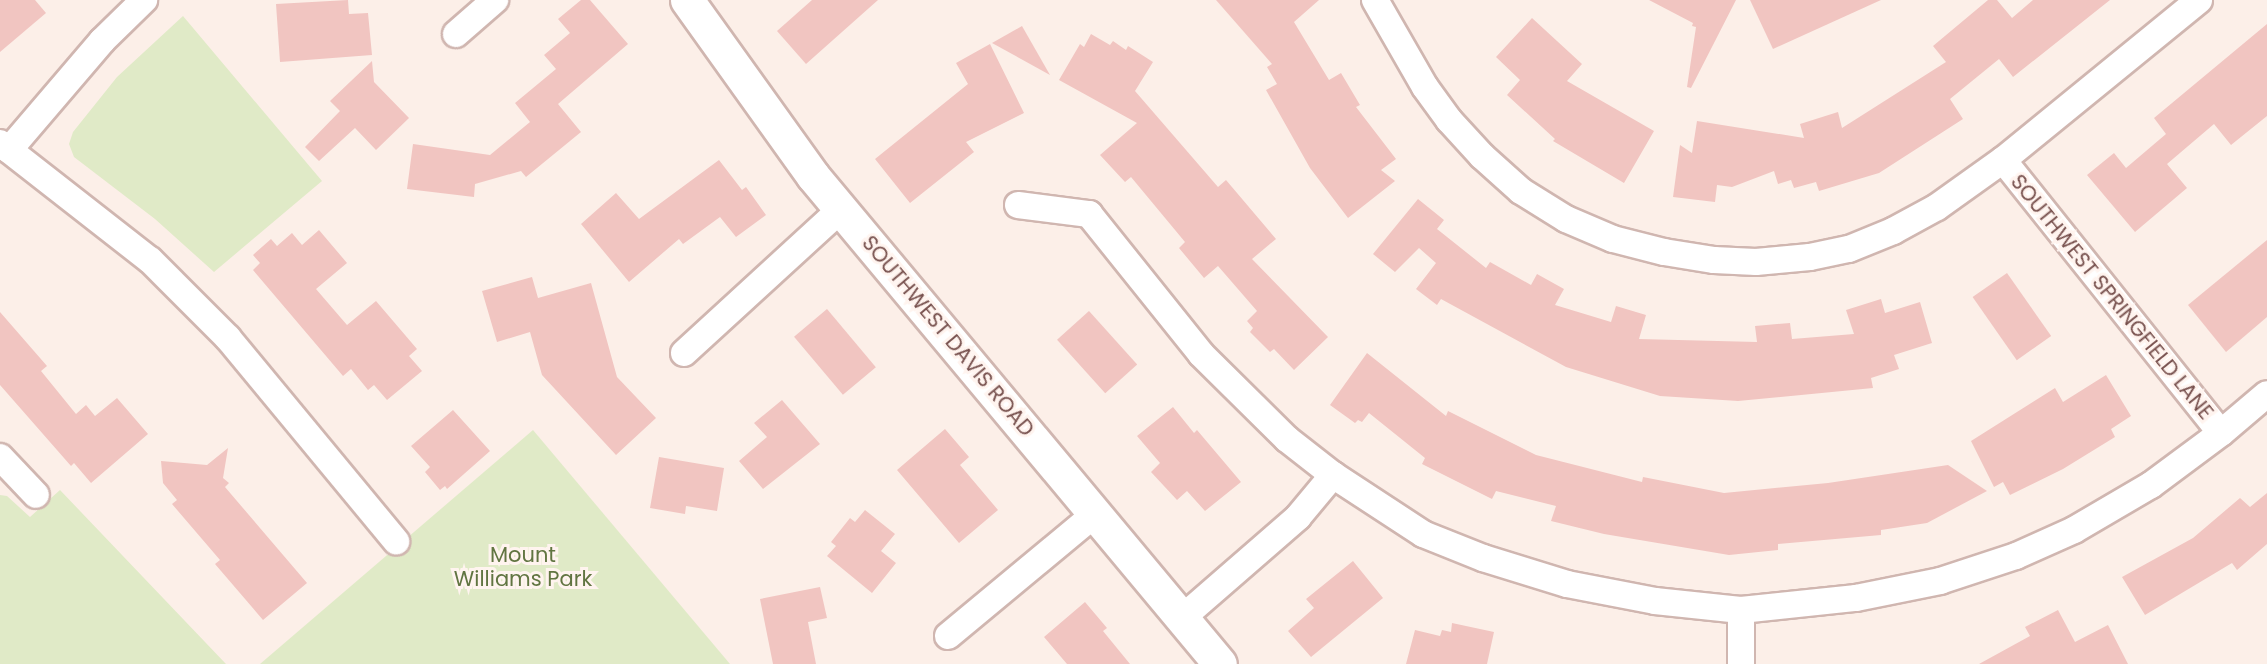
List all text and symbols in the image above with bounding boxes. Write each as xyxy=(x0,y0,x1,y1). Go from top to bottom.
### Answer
street label: SOUTHWEST SPRINGFIELD LANE xyxy=(2005,169,2219,425)
street label: SOUTHWEST DAVIS ROAD xyxy=(857,231,1039,441)
park label: Mount Williams Park xyxy=(454,542,592,592)

